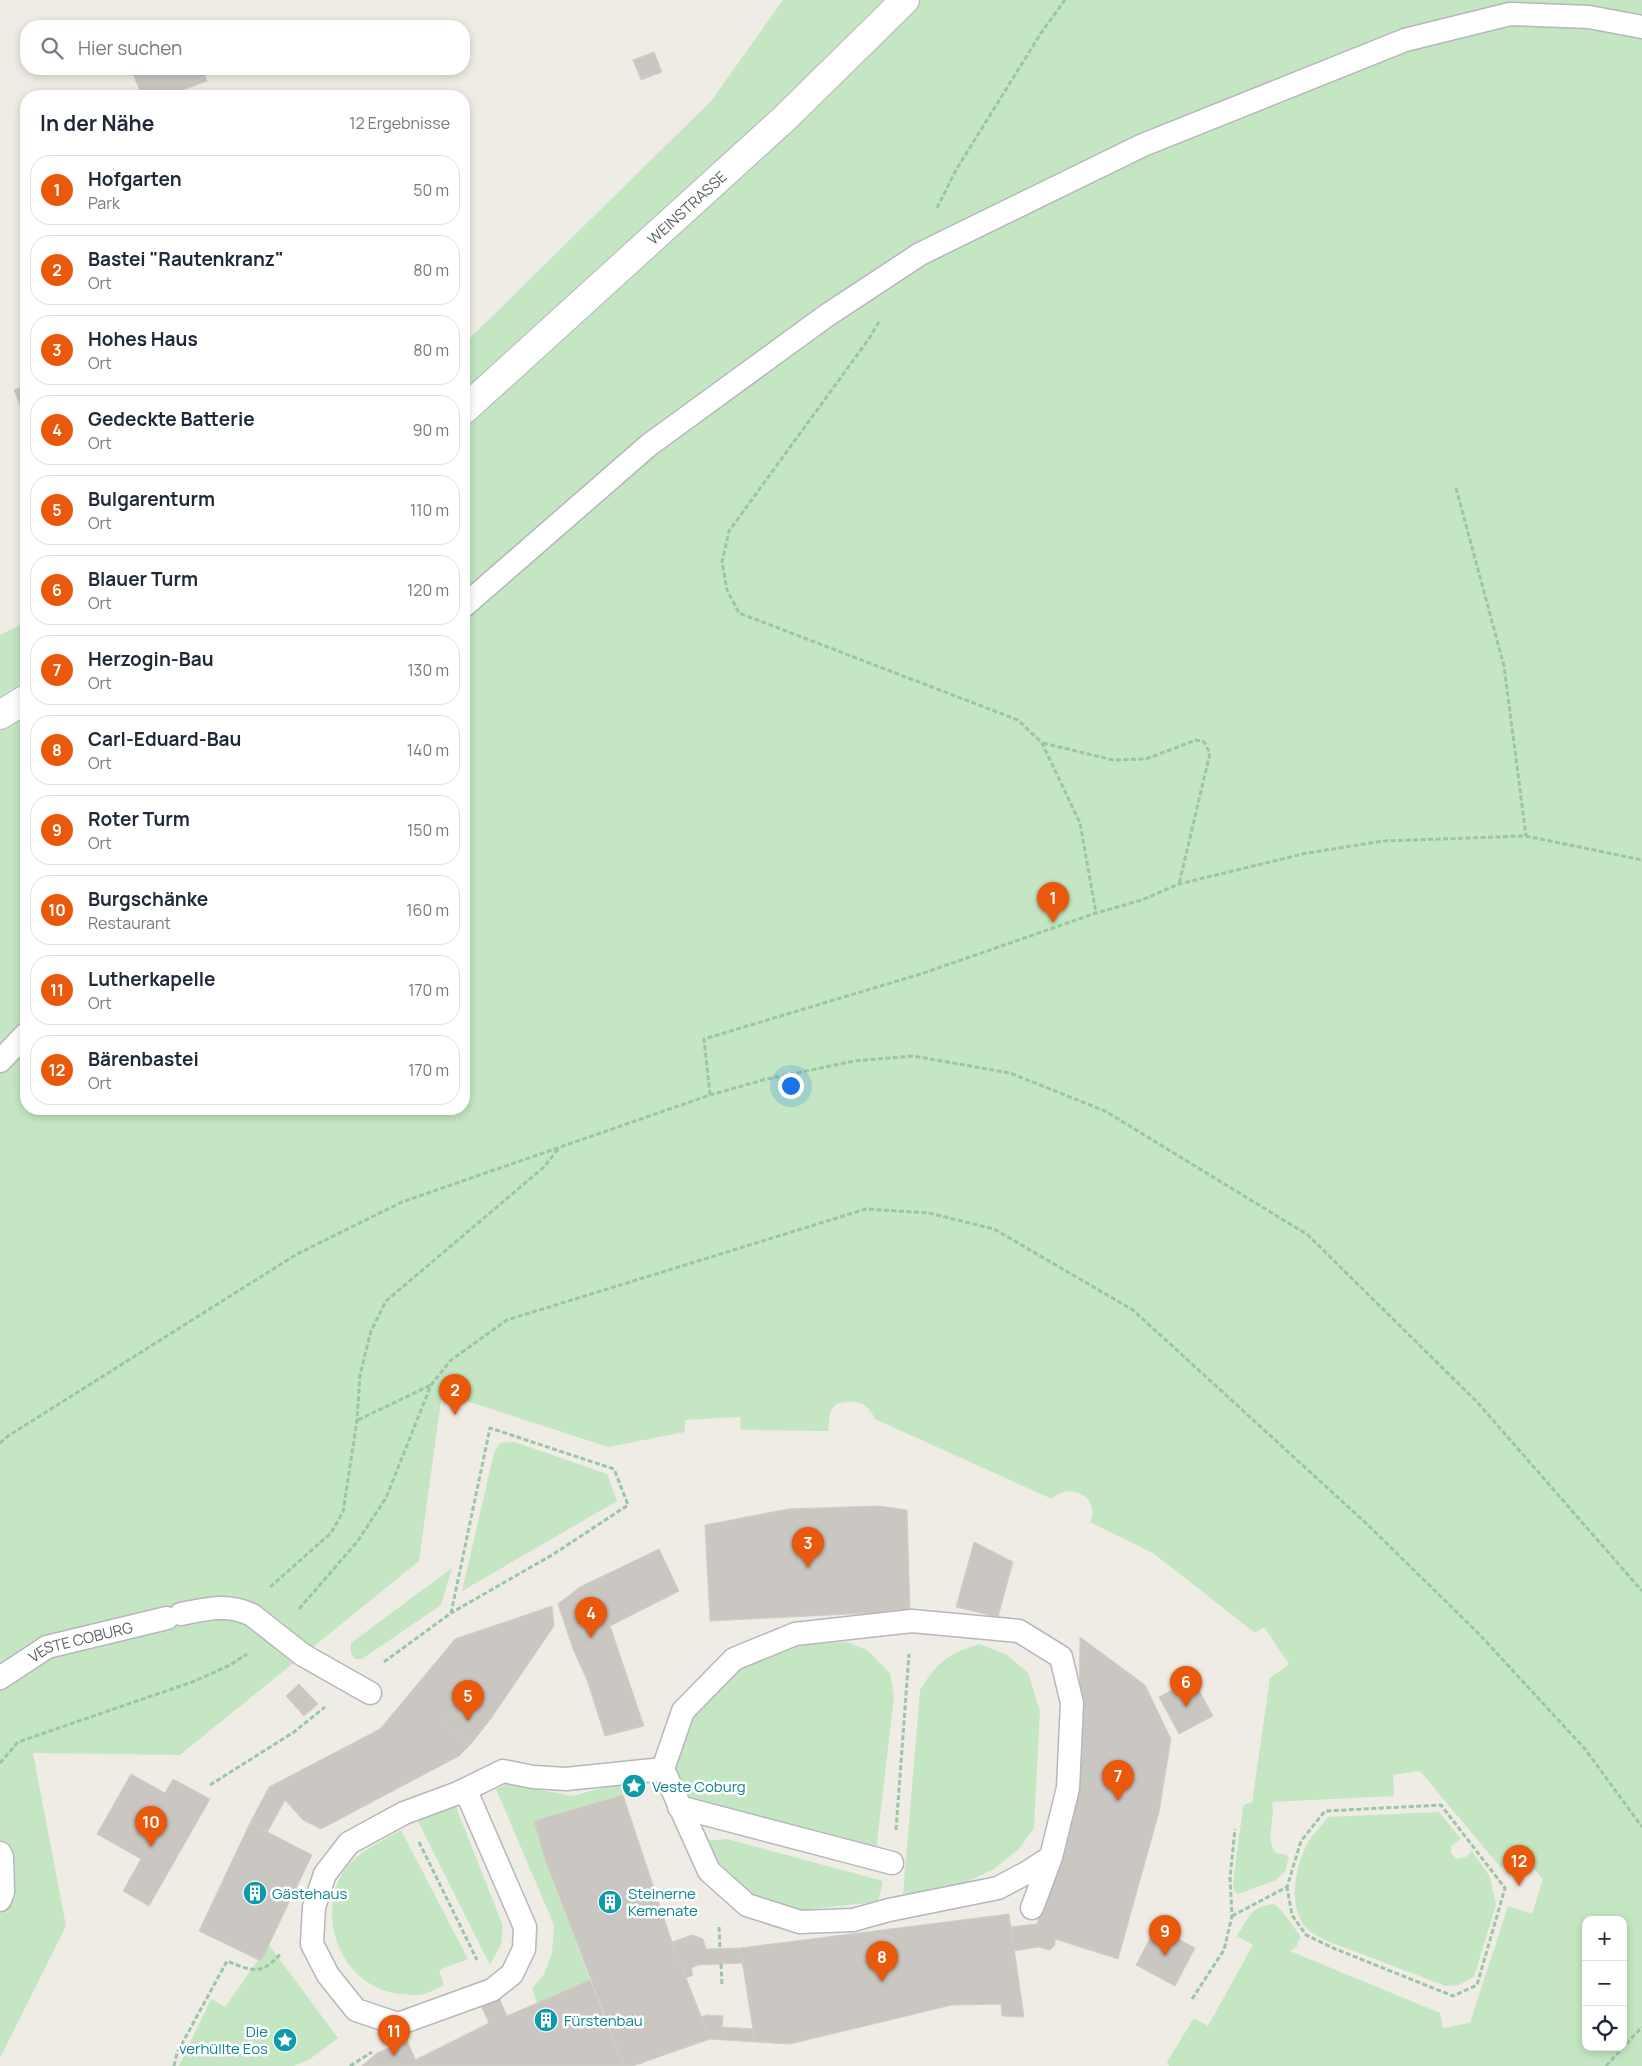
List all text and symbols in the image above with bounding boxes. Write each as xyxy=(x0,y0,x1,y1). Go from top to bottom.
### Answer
search box xyxy=(20,20,470,75)
icon: search xyxy=(38,34,66,62)
text: Hier suchen xyxy=(78,35,182,61)
text: In der Nähe xyxy=(40,109,154,137)
text: 12 Ergebnisse xyxy=(349,112,450,134)
text: Hofgarten xyxy=(88,166,182,192)
street label: WEINSTRASSE xyxy=(642,166,731,249)
text: 1 xyxy=(53,179,61,201)
text: 50 m xyxy=(413,179,449,201)
text: Park xyxy=(88,192,120,214)
text: Bastei "Rautenkranz" xyxy=(88,246,284,272)
text: 2 xyxy=(52,259,62,281)
text: 80 m xyxy=(413,259,449,281)
text: Ort xyxy=(88,272,112,294)
text: Hohes Haus xyxy=(88,326,198,352)
text: 3 xyxy=(52,339,62,361)
text: 80 m xyxy=(413,339,449,361)
text: Ort xyxy=(88,352,112,374)
text: Gedeckte Batterie xyxy=(88,406,255,432)
text: 4 xyxy=(52,419,62,441)
text: 90 m xyxy=(413,419,449,441)
text: Ort xyxy=(88,432,112,454)
text: Bulgarenturm xyxy=(88,486,215,512)
text: 5 xyxy=(52,499,62,521)
text: 110 m xyxy=(410,499,449,521)
text: Ort xyxy=(88,512,112,534)
text: Blauer Turm xyxy=(88,566,198,592)
text: 6 xyxy=(52,579,62,601)
text: 120 m xyxy=(407,579,449,601)
text: Ort xyxy=(88,592,112,614)
text: Herzogin-Bau xyxy=(88,646,214,672)
text: 7 xyxy=(53,659,61,681)
text: 130 m xyxy=(407,659,449,681)
text: Ort xyxy=(88,672,112,694)
text: Carl-Eduard-Bau xyxy=(88,726,241,752)
text: 8 xyxy=(52,739,62,761)
text: 140 m xyxy=(407,739,449,761)
text: Ort xyxy=(88,752,112,774)
text: Roter Turm xyxy=(88,806,190,832)
text: 9 xyxy=(52,819,62,841)
text: 150 m xyxy=(407,819,449,841)
text: Ort xyxy=(88,832,112,854)
pin: 1 xyxy=(1037,882,1069,923)
text: Burgschänke xyxy=(88,886,208,912)
text: 10 xyxy=(48,899,66,921)
text: 160 m xyxy=(406,899,449,921)
text: Restaurant xyxy=(88,912,171,934)
text: Lutherkapelle xyxy=(88,966,216,992)
text: 11 xyxy=(50,979,64,1001)
text: 170 m xyxy=(408,979,449,1001)
text: Ort xyxy=(88,992,112,1014)
text: Bärenbastei xyxy=(88,1046,199,1072)
text: 12 xyxy=(49,1059,65,1081)
text: 170 m xyxy=(408,1059,449,1081)
text: Ort xyxy=(88,1072,112,1094)
your location xyxy=(778,1073,804,1099)
pin: 2 xyxy=(439,1374,471,1415)
pin: 3 xyxy=(792,1527,824,1568)
pin: 4 xyxy=(575,1597,607,1638)
street label: VESTE COBURG xyxy=(24,1616,135,1667)
pin: 6 xyxy=(1170,1666,1202,1707)
pin: 5 xyxy=(452,1680,484,1721)
pin: 7 xyxy=(1102,1760,1134,1801)
place icon: Veste Coburg xyxy=(621,1773,647,1799)
place label: Veste Coburg xyxy=(652,1776,746,1797)
pin: 10 xyxy=(135,1806,167,1847)
pin: 12 xyxy=(1503,1845,1535,1886)
building icon: Gästehaus xyxy=(242,1880,268,1906)
place label: Gästehaus xyxy=(272,1883,347,1904)
place label: Steinerne Kemenate xyxy=(628,1883,698,1921)
building icon: Steinerne Kemenate xyxy=(597,1889,623,1915)
pin: 9 xyxy=(1149,1915,1181,1956)
map controls xyxy=(1582,1916,1627,2051)
button: + xyxy=(1582,1916,1627,1961)
pin: 8 xyxy=(866,1941,898,1982)
button: − xyxy=(1582,1961,1627,2006)
button: locate xyxy=(1582,2006,1627,2051)
building icon: Fürstenbau xyxy=(533,2007,559,2033)
place label: Fürstenbau xyxy=(564,2010,643,2031)
pin: 11 xyxy=(378,2015,410,2056)
place label: Die verhüllte Eos xyxy=(179,2021,268,2059)
place icon: Die verhüllte Eos xyxy=(272,2027,298,2053)

